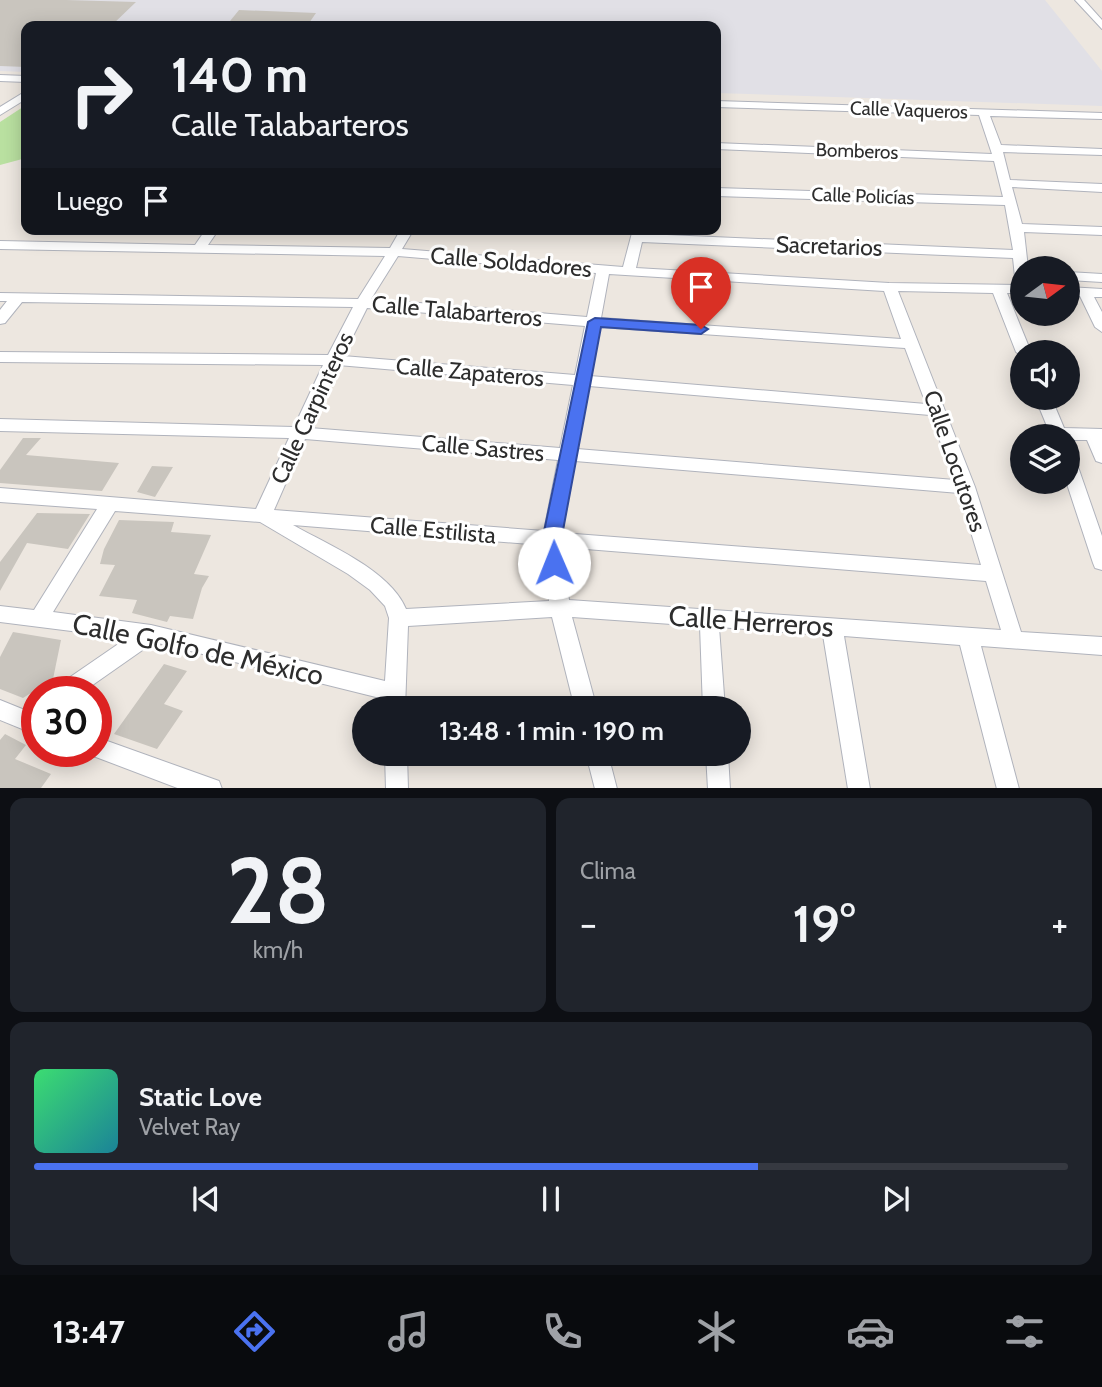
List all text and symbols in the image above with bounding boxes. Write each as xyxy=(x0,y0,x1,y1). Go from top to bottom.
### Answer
text: 140 m xyxy=(171,45,308,104)
icon: right xyxy=(56,49,147,140)
street label: Calle Vaqueros xyxy=(850,96,968,124)
text: Calle Talabarteros xyxy=(171,105,409,144)
street label: Bomberos xyxy=(815,138,899,164)
icon: arrive xyxy=(137,182,175,220)
street label: Calle Policías xyxy=(811,183,915,209)
text: Luego xyxy=(56,185,123,217)
street label: Sacretarios xyxy=(775,230,883,262)
street label: Calle Soldadores xyxy=(429,241,593,283)
north arrow xyxy=(1010,256,1080,326)
map controls xyxy=(1010,256,1080,494)
pin xyxy=(671,257,731,329)
icon: arrive xyxy=(682,268,720,306)
street label: Calle Talabarteros xyxy=(371,290,543,332)
street label: Calle Carpinteros xyxy=(265,328,359,488)
button: sound xyxy=(1010,340,1080,410)
street label: Calle Zapateros xyxy=(395,352,545,392)
street label: Calle Locutores xyxy=(918,387,992,535)
button: layers xyxy=(1010,424,1080,494)
street label: Calle Sastres xyxy=(421,429,545,467)
street label: Calle Estilista xyxy=(369,511,497,549)
position arrow xyxy=(517,526,591,600)
street label: Calle Herreros xyxy=(667,598,835,644)
street label: Calle Golfo de México xyxy=(69,606,327,692)
speed limit sign: 30 xyxy=(21,676,112,767)
text: 13:48 · 1 min · 190 m xyxy=(439,715,664,747)
text: 28 xyxy=(226,835,330,946)
text: Clima xyxy=(580,857,636,885)
text: 19° xyxy=(793,892,855,955)
text: − xyxy=(580,900,597,947)
text: + xyxy=(1051,900,1068,947)
text: km/h xyxy=(253,936,303,964)
text: Static Love xyxy=(139,1081,262,1113)
text: Velvet Ray xyxy=(139,1113,240,1141)
icon: previous xyxy=(187,1180,225,1218)
icon: pause xyxy=(532,1180,570,1218)
icon: next xyxy=(877,1180,915,1218)
icon: directions xyxy=(230,1307,279,1356)
icon: music xyxy=(384,1307,433,1356)
icon: phone xyxy=(538,1307,587,1356)
icon: climate xyxy=(692,1307,741,1356)
icon: car xyxy=(846,1307,895,1356)
icon: filters xyxy=(1000,1307,1049,1356)
text: 13:47 xyxy=(53,1312,125,1351)

